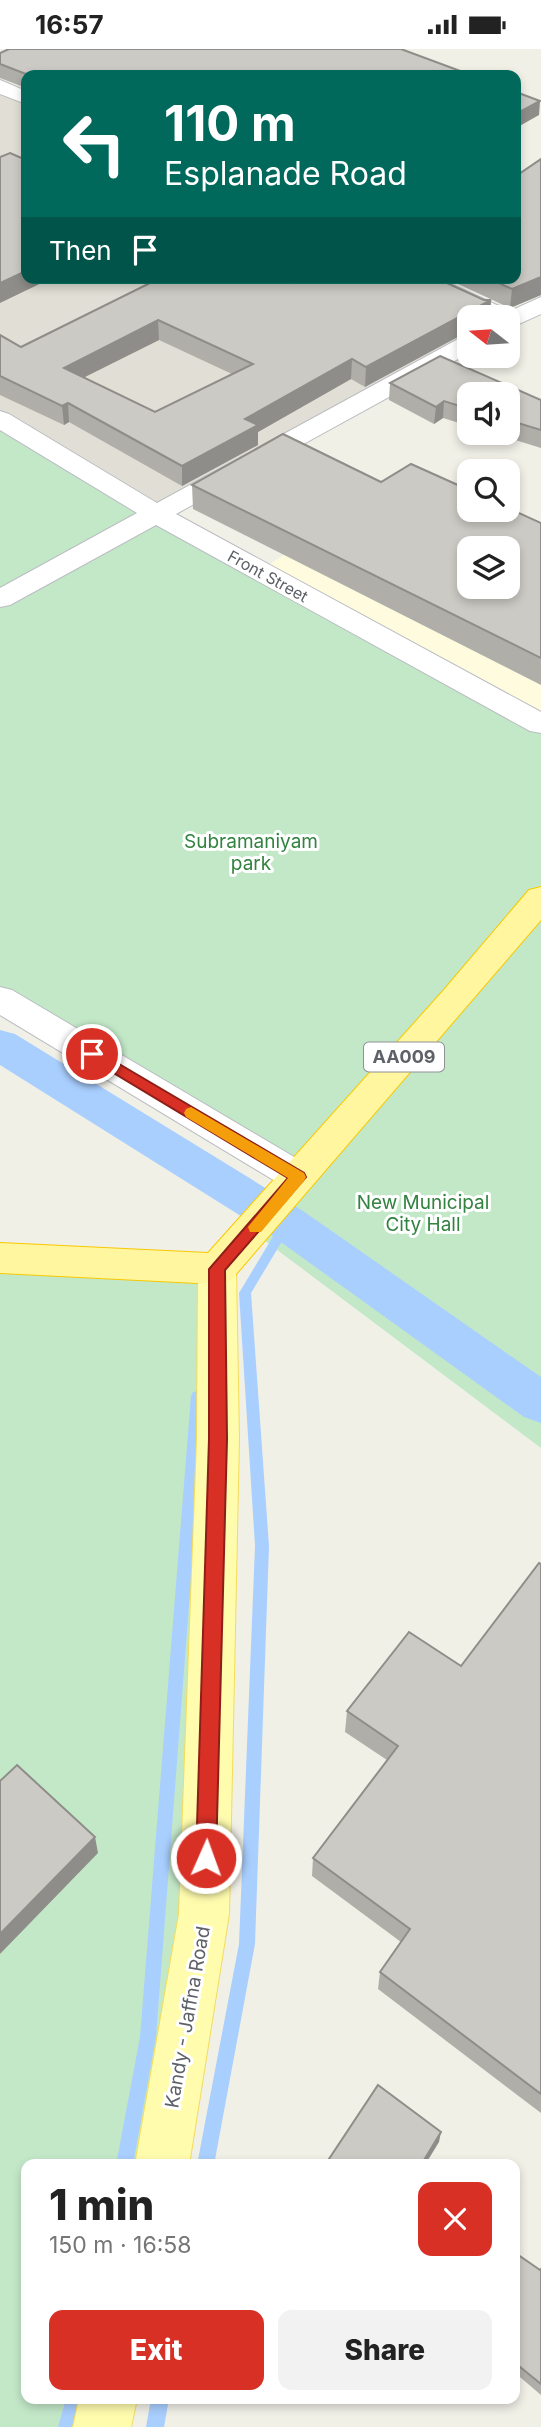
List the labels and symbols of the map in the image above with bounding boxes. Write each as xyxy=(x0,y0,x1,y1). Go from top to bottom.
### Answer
north arrow xyxy=(457,305,520,367)
street label: Front Street xyxy=(224,546,312,606)
park label: Subramaniyam park xyxy=(184,830,318,875)
pin xyxy=(62,1024,122,1084)
road number: AA009 xyxy=(364,1042,444,1072)
park label: New Municipal City Hall xyxy=(357,1191,489,1236)
position arrow xyxy=(169,1821,243,1895)
street label: Kandy - Jaffna Road xyxy=(160,1924,215,2110)

